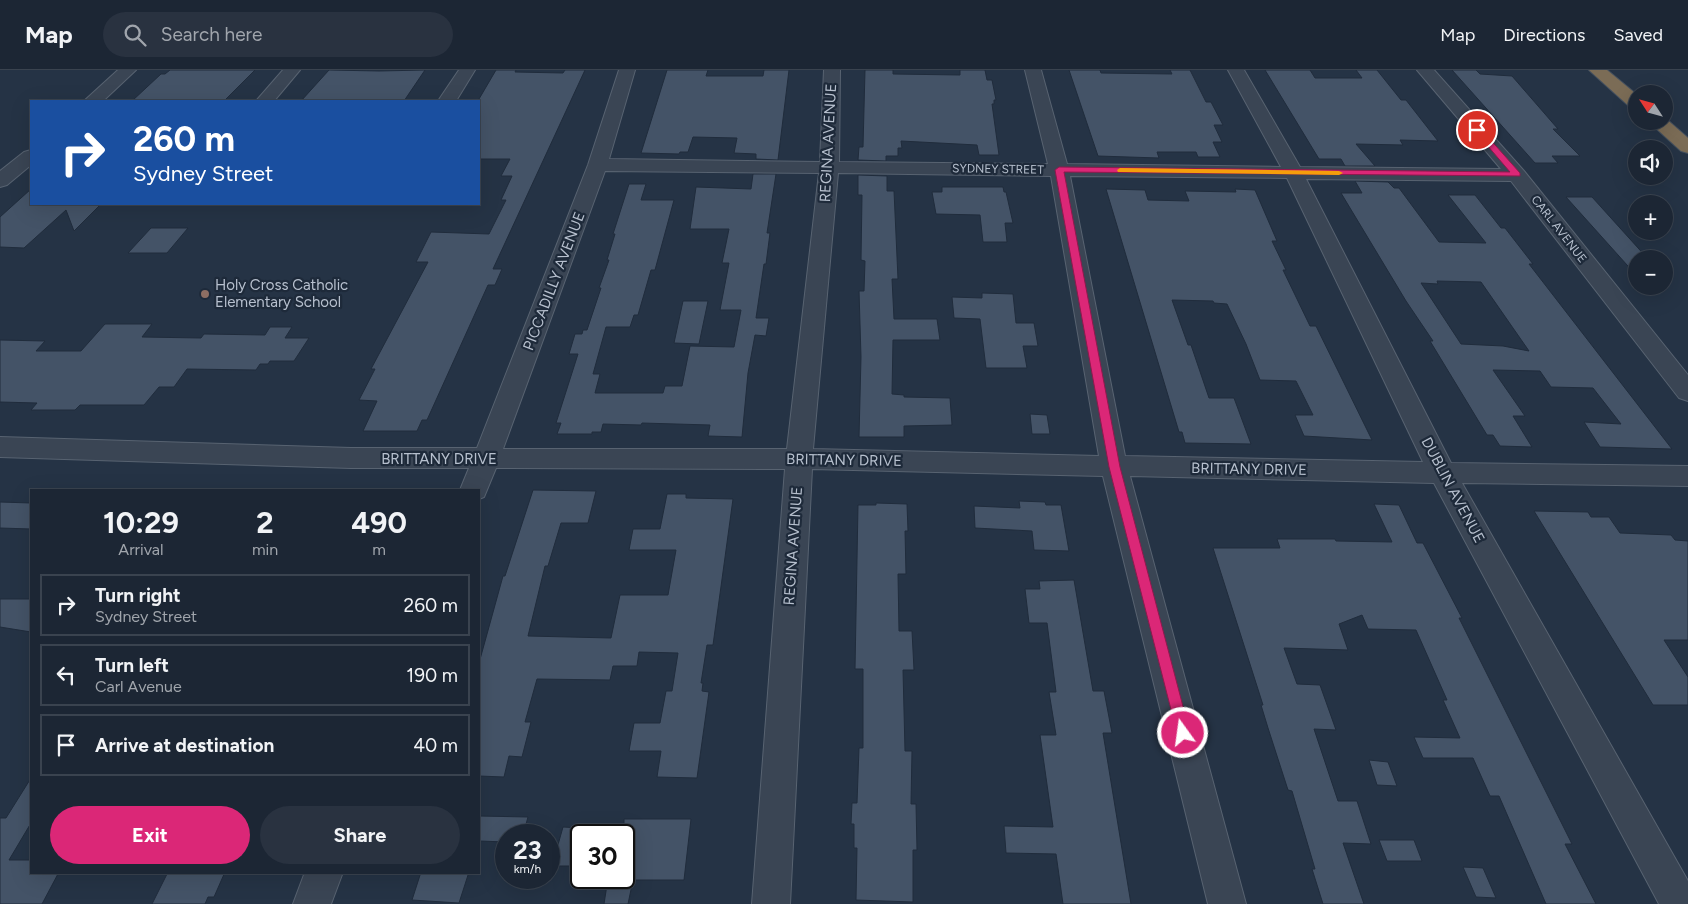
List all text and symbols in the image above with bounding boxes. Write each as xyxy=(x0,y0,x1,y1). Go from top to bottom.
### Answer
search box xyxy=(103,12,453,57)
text: Map xyxy=(25,20,73,49)
icon: search xyxy=(121,21,149,49)
text: Search here xyxy=(161,23,262,46)
text: Map xyxy=(1440,24,1475,46)
text: Directions xyxy=(1503,24,1585,46)
text: Saved xyxy=(1613,24,1663,46)
street label: REGINA AVENUE xyxy=(816,83,840,203)
north arrow xyxy=(1628,85,1672,130)
map controls xyxy=(1628,85,1673,295)
pin xyxy=(1456,109,1498,151)
icon: arrive xyxy=(1463,116,1491,144)
text: 260 m xyxy=(133,118,235,160)
icon: right xyxy=(50,120,115,185)
button: sound xyxy=(1628,140,1673,185)
text: Sydney Street xyxy=(133,160,273,187)
street label: SYDNEY STREET xyxy=(952,161,1044,177)
street label: CARL AVENUE xyxy=(1528,193,1590,265)
button: + xyxy=(1628,195,1673,240)
street label: PICCADILLY AVENUE xyxy=(519,209,589,353)
button: − xyxy=(1628,250,1673,295)
place label: Holy Cross Catholic Elementary School xyxy=(215,276,348,311)
marker: Holy Cross Catholic Elementary School xyxy=(199,288,211,300)
street label: DUBLIN AVENUE xyxy=(1418,434,1488,546)
street label: BRITTANY DRIVE xyxy=(381,450,497,468)
street label: BRITTANY DRIVE xyxy=(786,450,902,470)
street label: BRITTANY DRIVE xyxy=(1191,459,1307,479)
street label: REGINA AVENUE xyxy=(780,486,806,606)
text: 10:29 xyxy=(103,504,179,541)
text: 2 xyxy=(256,504,274,541)
text: 490 xyxy=(351,504,407,541)
text: Arrival xyxy=(118,540,164,559)
text: min xyxy=(252,540,278,559)
text: m xyxy=(372,540,386,559)
text: Turn right xyxy=(95,584,181,607)
icon: right xyxy=(52,591,80,619)
text: 260 m xyxy=(404,594,458,617)
text: Sydney Street xyxy=(95,607,197,626)
text: Turn left xyxy=(95,654,169,677)
icon: left xyxy=(52,661,80,689)
text: 190 m xyxy=(406,664,458,687)
text: Carl Avenue xyxy=(95,677,182,696)
position arrow xyxy=(1156,706,1208,758)
icon: arrive xyxy=(52,731,80,759)
text: Arrive at destination xyxy=(95,734,274,757)
text: 40 m xyxy=(413,734,458,757)
button: Exit xyxy=(50,806,250,864)
button: Share xyxy=(260,806,460,864)
speed limit sign: 30 xyxy=(570,824,635,889)
text: 23 xyxy=(513,835,542,865)
text: km/h xyxy=(514,862,541,876)

